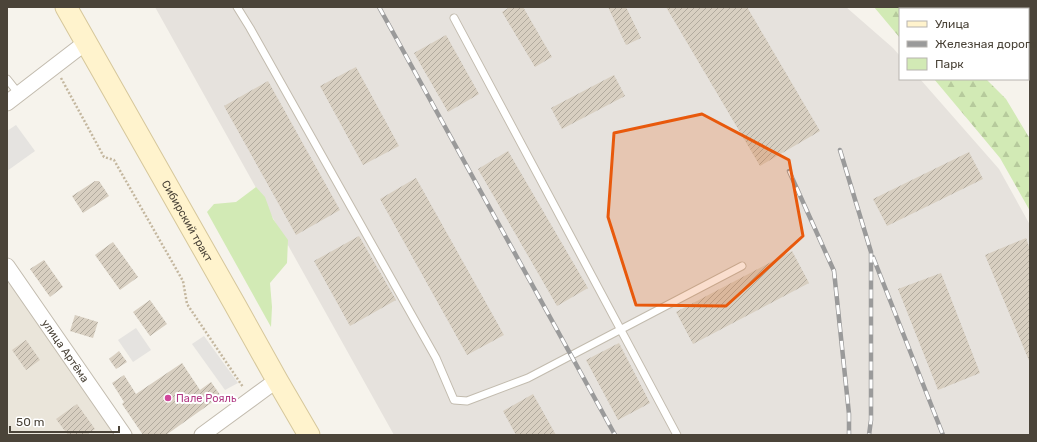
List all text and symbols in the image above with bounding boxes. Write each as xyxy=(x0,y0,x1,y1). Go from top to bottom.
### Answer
legend xyxy=(899,8,1029,80)
text: Улица xyxy=(935,17,969,31)
text: Железная дорога xyxy=(935,37,1037,51)
text: Парк xyxy=(935,57,964,71)
street label: Сибирский тракт xyxy=(159,178,216,264)
street label: улица Артёма xyxy=(39,317,92,385)
place label: Пале Рояль xyxy=(176,392,237,405)
marker: Пале Рояль xyxy=(163,393,173,403)
scale bar xyxy=(10,408,119,434)
text: 50 m xyxy=(16,415,44,429)

